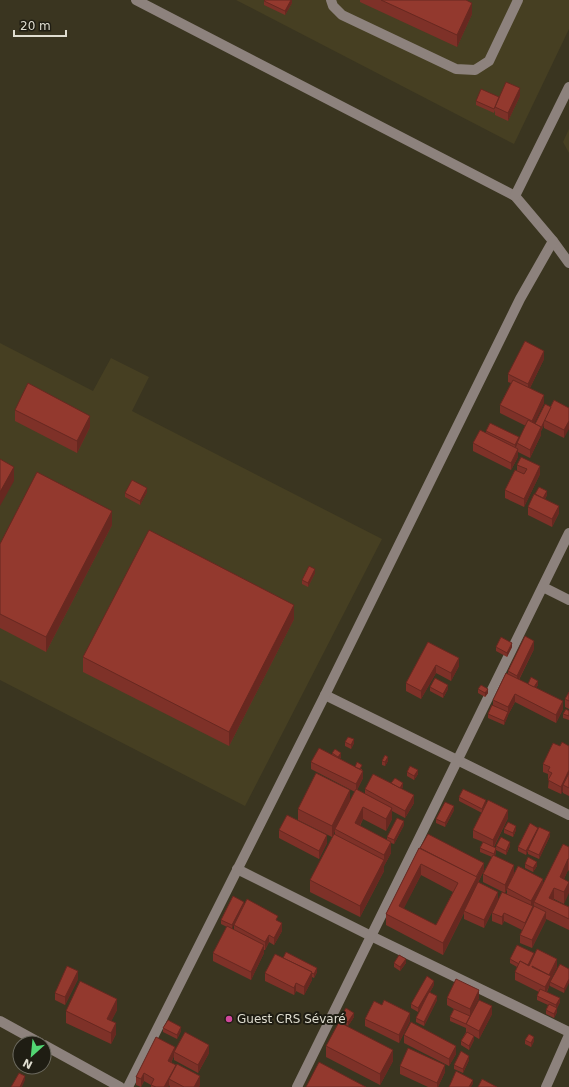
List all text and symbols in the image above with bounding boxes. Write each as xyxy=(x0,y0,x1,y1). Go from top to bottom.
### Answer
scale bar xyxy=(14,12,66,38)
text: 20 m xyxy=(20,19,51,33)
place label: Guest CRS Sévaré xyxy=(237,1012,346,1026)
marker: Guest CRS Sévaré xyxy=(224,1014,234,1024)
north arrow xyxy=(12,1035,52,1075)
text: N xyxy=(21,1056,35,1071)

